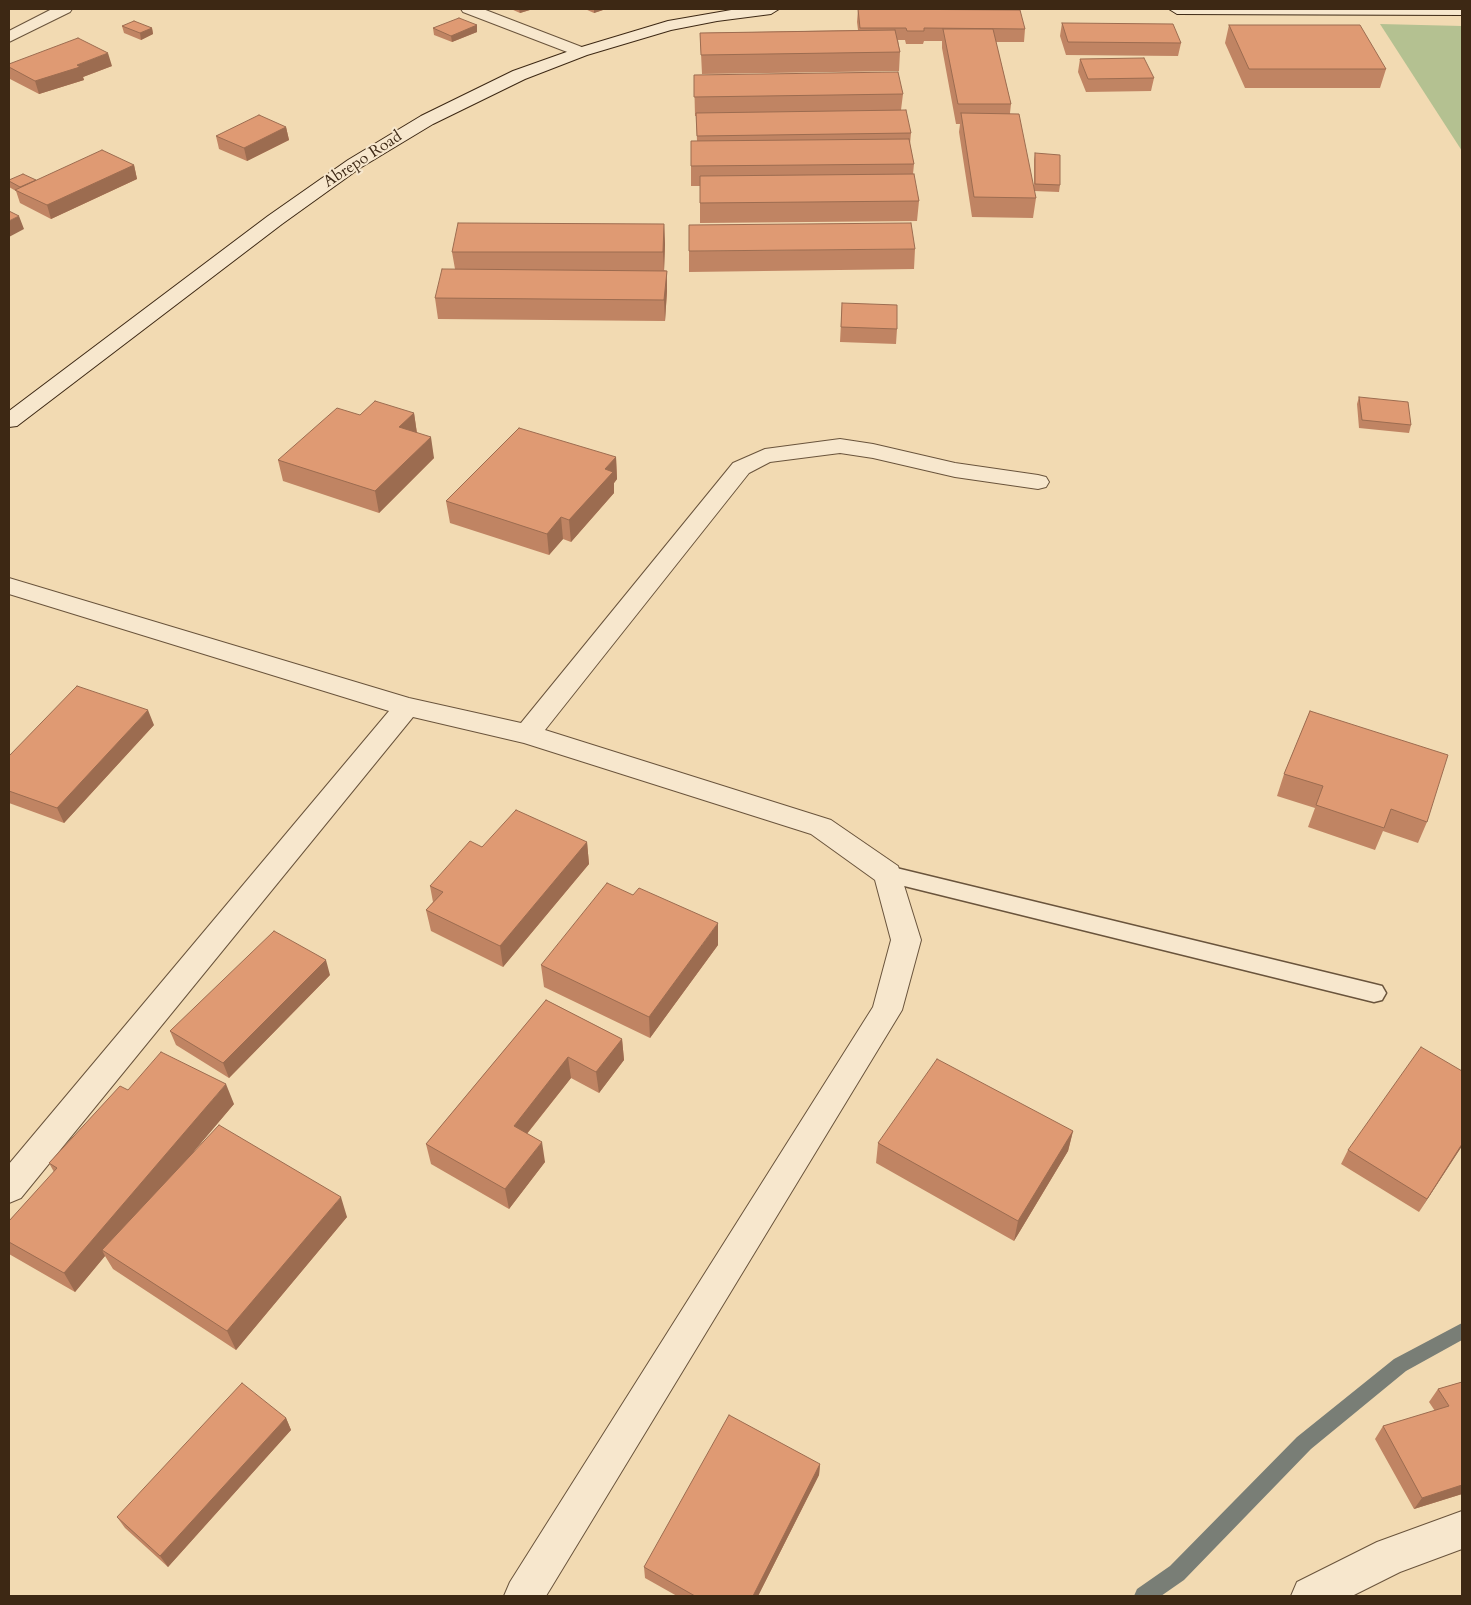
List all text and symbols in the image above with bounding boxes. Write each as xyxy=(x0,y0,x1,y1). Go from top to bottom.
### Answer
street label: Abrepo Road xyxy=(320,128,406,192)

